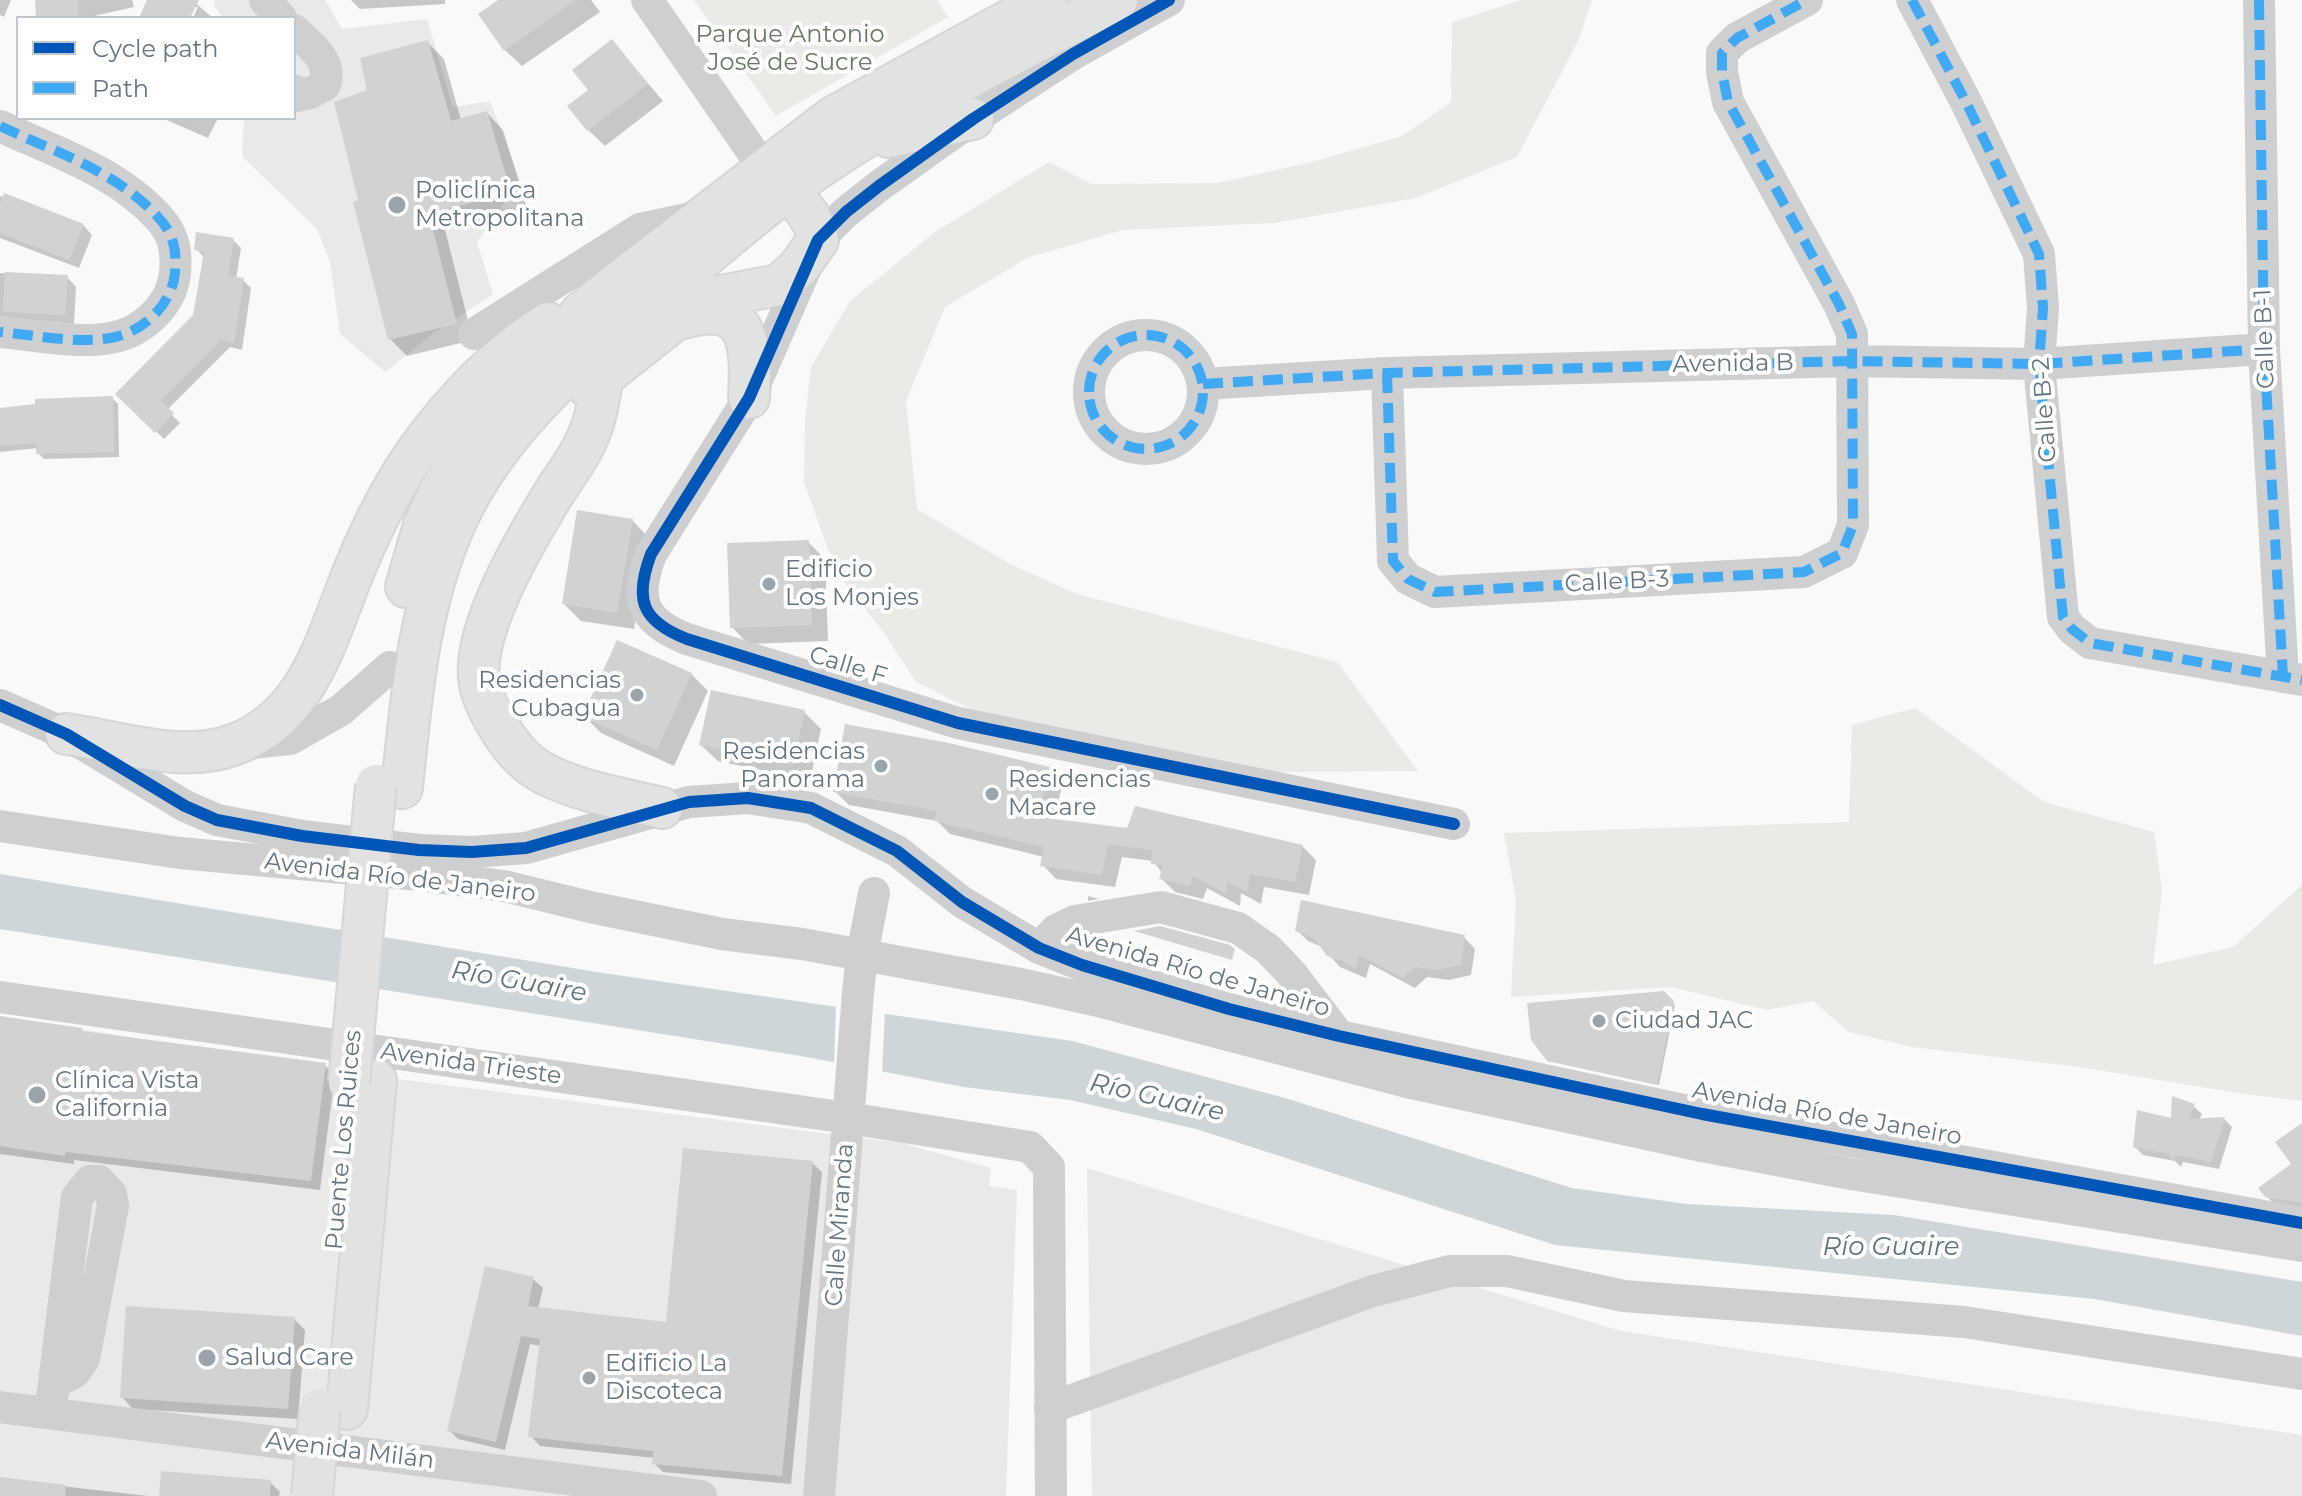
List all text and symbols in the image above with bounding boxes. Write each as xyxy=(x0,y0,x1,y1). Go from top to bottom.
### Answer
legend xyxy=(16,16,296,120)
park label: Parque Antonio José de Sucre xyxy=(695,21,885,77)
text: Cycle path xyxy=(92,34,219,63)
text: Path xyxy=(92,74,149,103)
place label: Policlínica Metropolitana xyxy=(415,177,584,233)
marker: Policlínica Metropolitana xyxy=(386,194,408,216)
street label: Calle B-1 xyxy=(2249,288,2281,390)
street label: Avenida B xyxy=(1672,349,1794,379)
street label: Calle B-2 xyxy=(2027,356,2063,464)
place label: Edificio Los Monjes xyxy=(785,556,919,612)
street label: Calle B-3 xyxy=(1564,565,1670,599)
marker: Edificio Los Monjes xyxy=(760,575,778,593)
street label: Calle F xyxy=(806,641,890,691)
place label: Residencias Cubagua xyxy=(478,667,621,723)
marker: Residencias Cubagua xyxy=(628,686,646,704)
place label: Residencias Panorama xyxy=(722,738,865,794)
marker: Residencias Panorama xyxy=(872,757,890,775)
place label: Residencias Macare xyxy=(1008,766,1151,822)
marker: Residencias Macare xyxy=(983,785,1001,803)
street label: Avenida Río de Janeiro xyxy=(263,847,537,909)
street label: Avenida Río de Janeiro xyxy=(1063,921,1333,1023)
water label: Río Guaire xyxy=(449,955,589,1009)
place label: Ciudad JAC xyxy=(1615,1007,1753,1035)
marker: Ciudad JAC xyxy=(1590,1012,1608,1030)
street label: Puente Los Ruices xyxy=(320,1029,368,1251)
street label: Avenida Trieste xyxy=(379,1037,563,1091)
place label: Clínica Vista California xyxy=(55,1067,199,1123)
water label: Río Guaire xyxy=(1087,1067,1227,1129)
street label: Avenida Río de Janeiro xyxy=(1690,1076,1964,1152)
marker: Clínica Vista California xyxy=(26,1084,48,1106)
street label: Calle Miranda xyxy=(820,1142,860,1308)
water label: Río Guaire xyxy=(1823,1231,1959,1263)
place label: Salud Care xyxy=(225,1344,354,1372)
marker: Salud Care xyxy=(196,1347,218,1369)
place label: Edificio La Discoteca xyxy=(605,1350,727,1406)
marker: Edificio La Discoteca xyxy=(580,1369,598,1387)
street label: Avenida Milán xyxy=(264,1426,436,1476)

